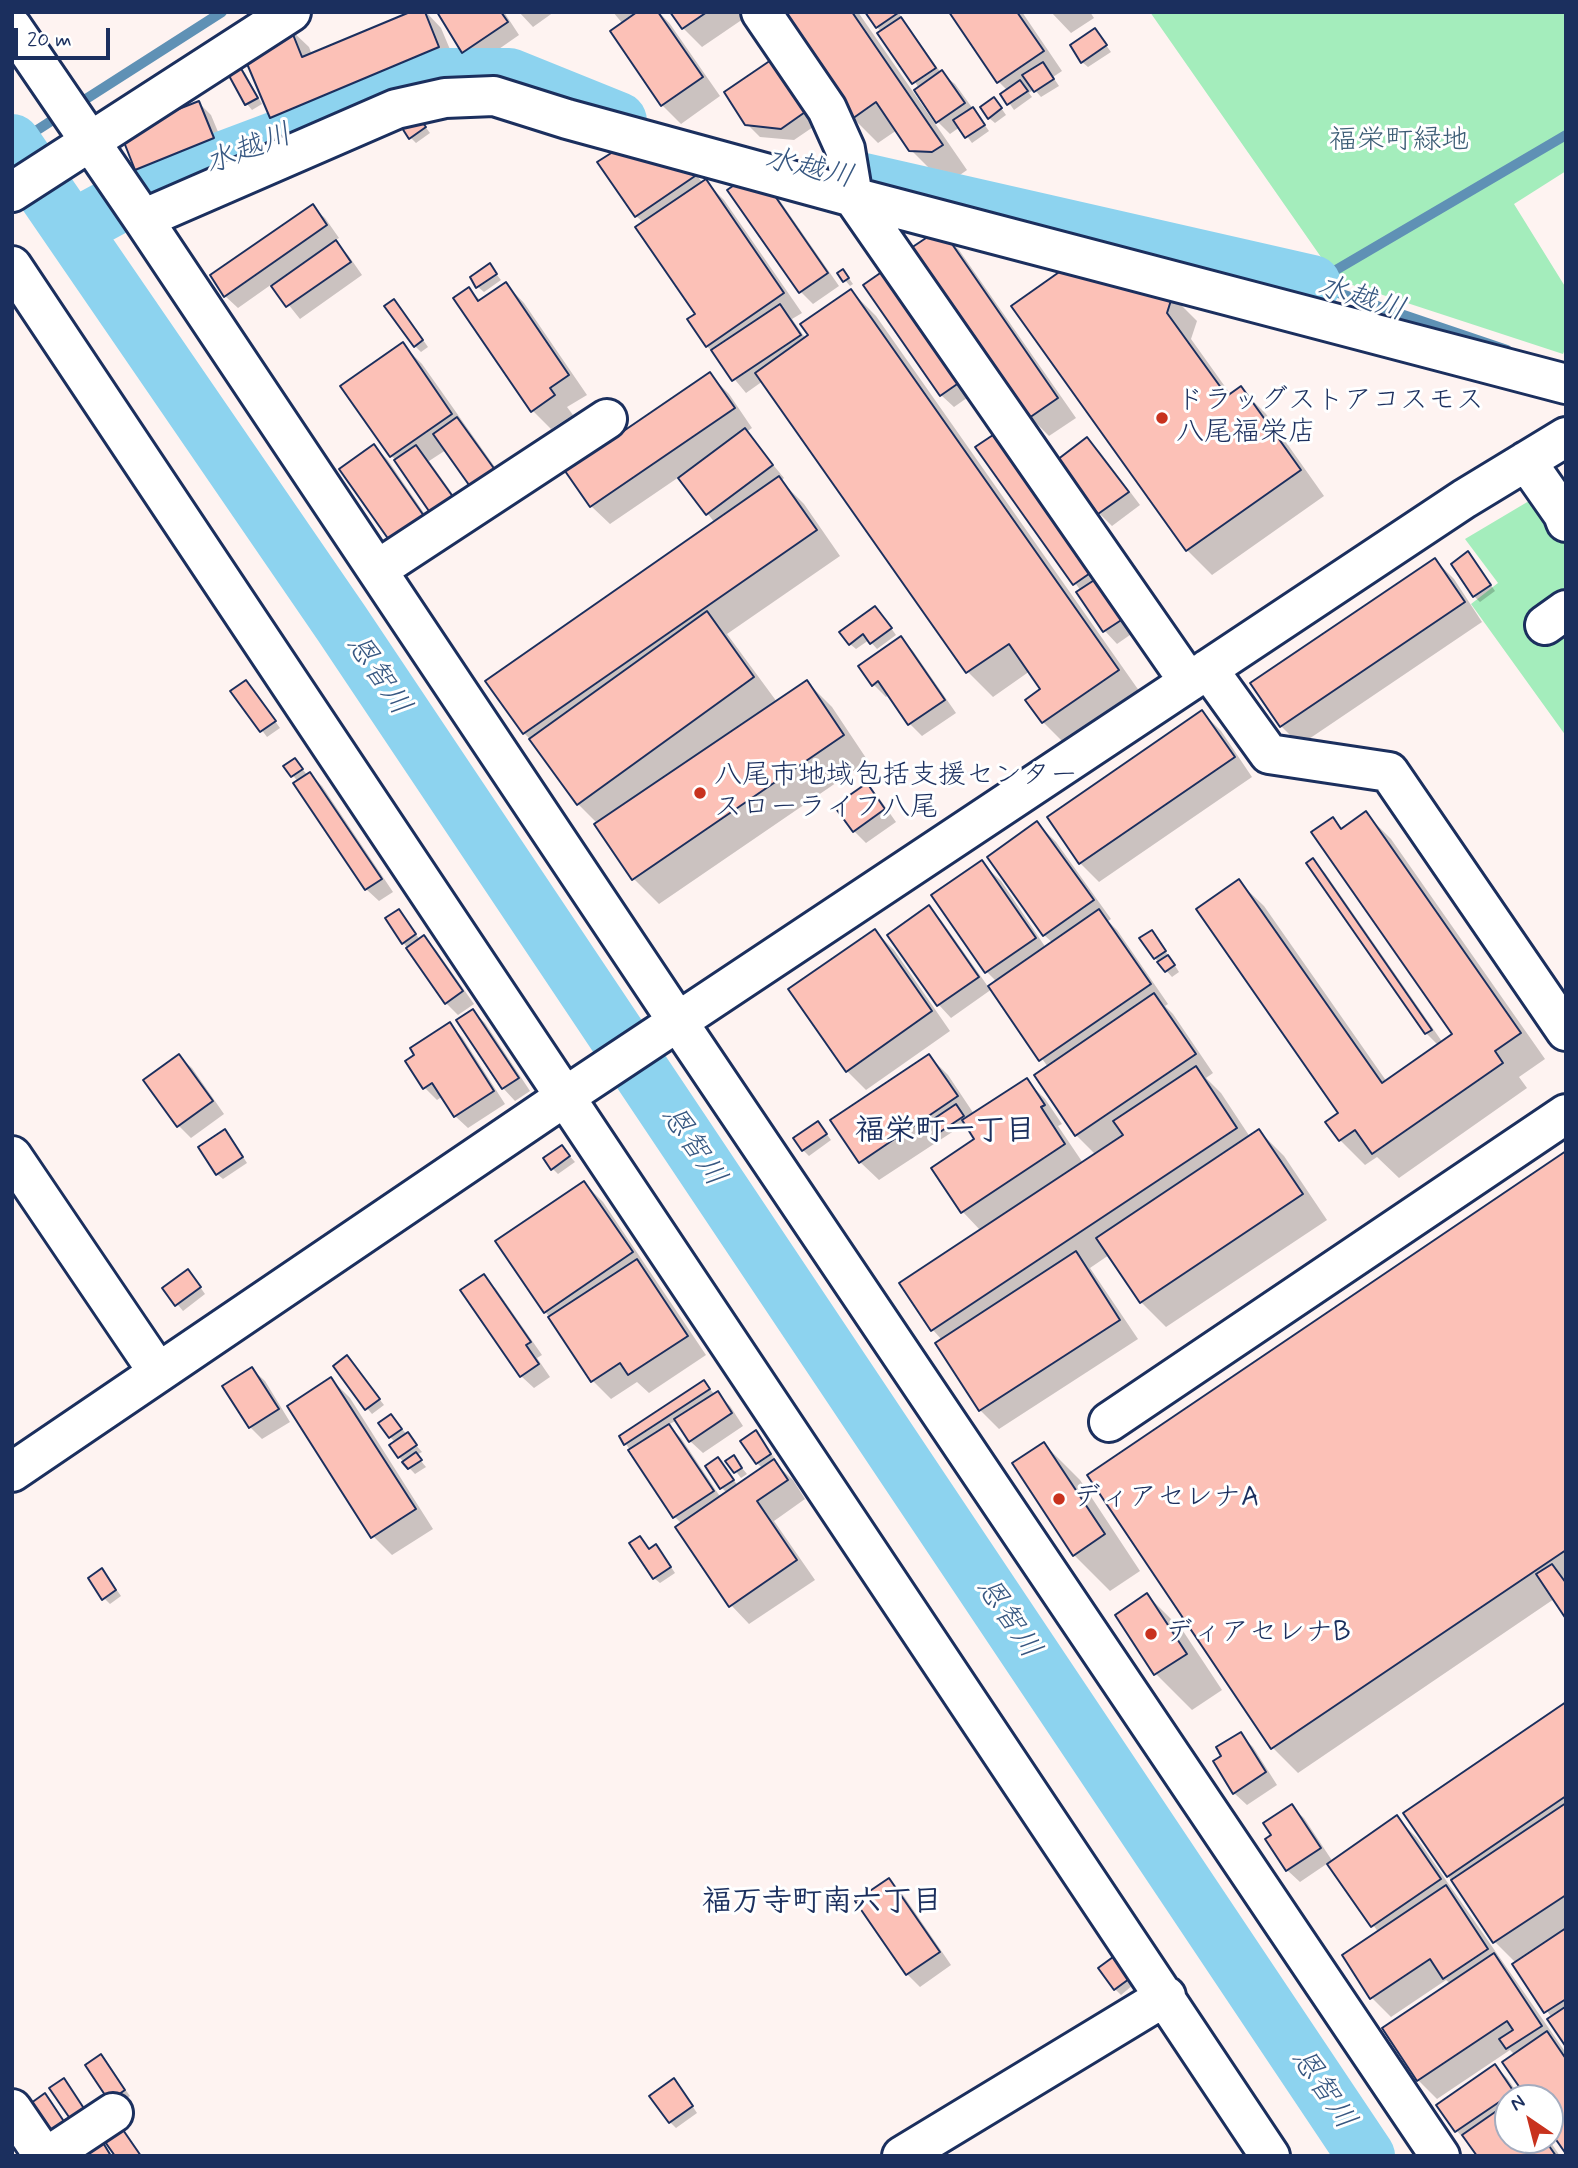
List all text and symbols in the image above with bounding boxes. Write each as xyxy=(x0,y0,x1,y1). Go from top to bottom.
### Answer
scale bar xyxy=(18,14,114,58)
text: 20 m xyxy=(27,26,72,54)
water label: 水越川 xyxy=(201,118,297,184)
park label: 福栄町緑地 xyxy=(1329,125,1469,159)
water label: 水越川 xyxy=(761,142,857,198)
water label: 水越川 xyxy=(1313,270,1409,330)
place label: ドラッグストアコスモス 八尾福栄店 xyxy=(1176,385,1484,451)
marker: ドラッグストアコスモス 八尾福栄店 xyxy=(1154,410,1170,426)
water label: 恩智川 xyxy=(337,629,417,723)
place label: 八尾市地域包括支援センター スローライフ八尾 xyxy=(714,760,1078,826)
marker: 八尾市地域包括支援センター スローライフ八尾 xyxy=(692,785,708,801)
water label: 恩智川 xyxy=(652,1100,732,1194)
district label: 福栄町一丁目 xyxy=(855,1115,1035,1151)
place label: ディアセレナA xyxy=(1073,1482,1259,1516)
marker: ディアセレナA xyxy=(1051,1491,1067,1507)
water label: 恩智川 xyxy=(967,1572,1047,1666)
place label: ディアセレナB xyxy=(1165,1617,1351,1651)
marker: ディアセレナB xyxy=(1143,1626,1159,1642)
district label: 福万寺町南六丁目 xyxy=(702,1886,942,1922)
water label: 恩智川 xyxy=(1282,2043,1362,2137)
north arrow xyxy=(1494,2084,1564,2154)
text: N xyxy=(1505,2089,1530,2117)

